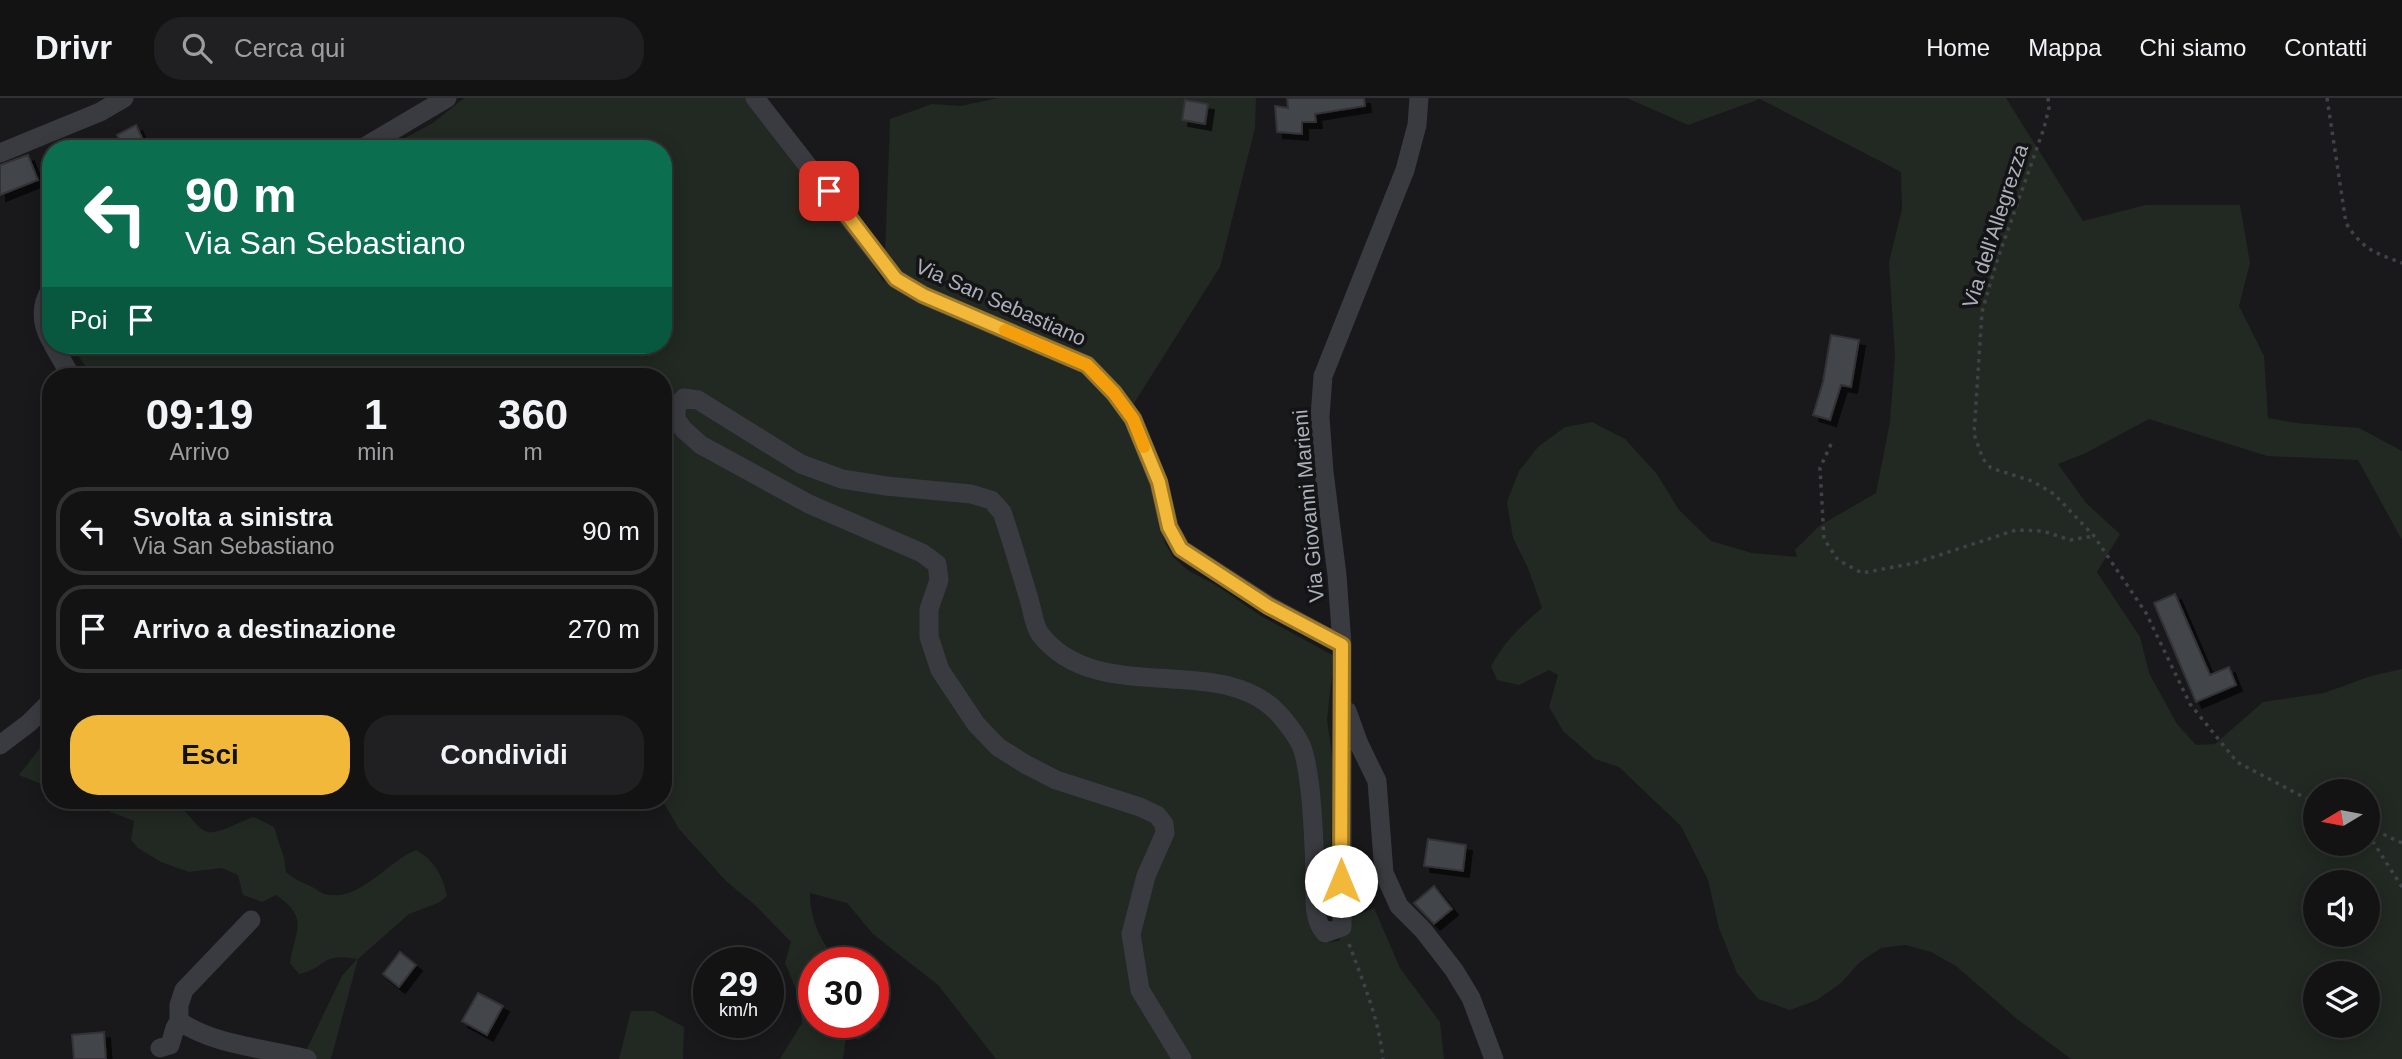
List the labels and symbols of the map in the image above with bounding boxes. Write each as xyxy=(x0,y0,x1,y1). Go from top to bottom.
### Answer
street label: Via dell'Allegrezza xyxy=(1958,141,2032,311)
pin xyxy=(799,161,859,221)
street label: Via San Sebastiano xyxy=(912,254,1090,350)
street label: Via Giovanni Marieni xyxy=(1288,409,1328,603)
north arrow xyxy=(2303,779,2380,856)
position arrow xyxy=(1304,844,1378,918)
speed limit sign: 30 xyxy=(798,947,889,1038)

